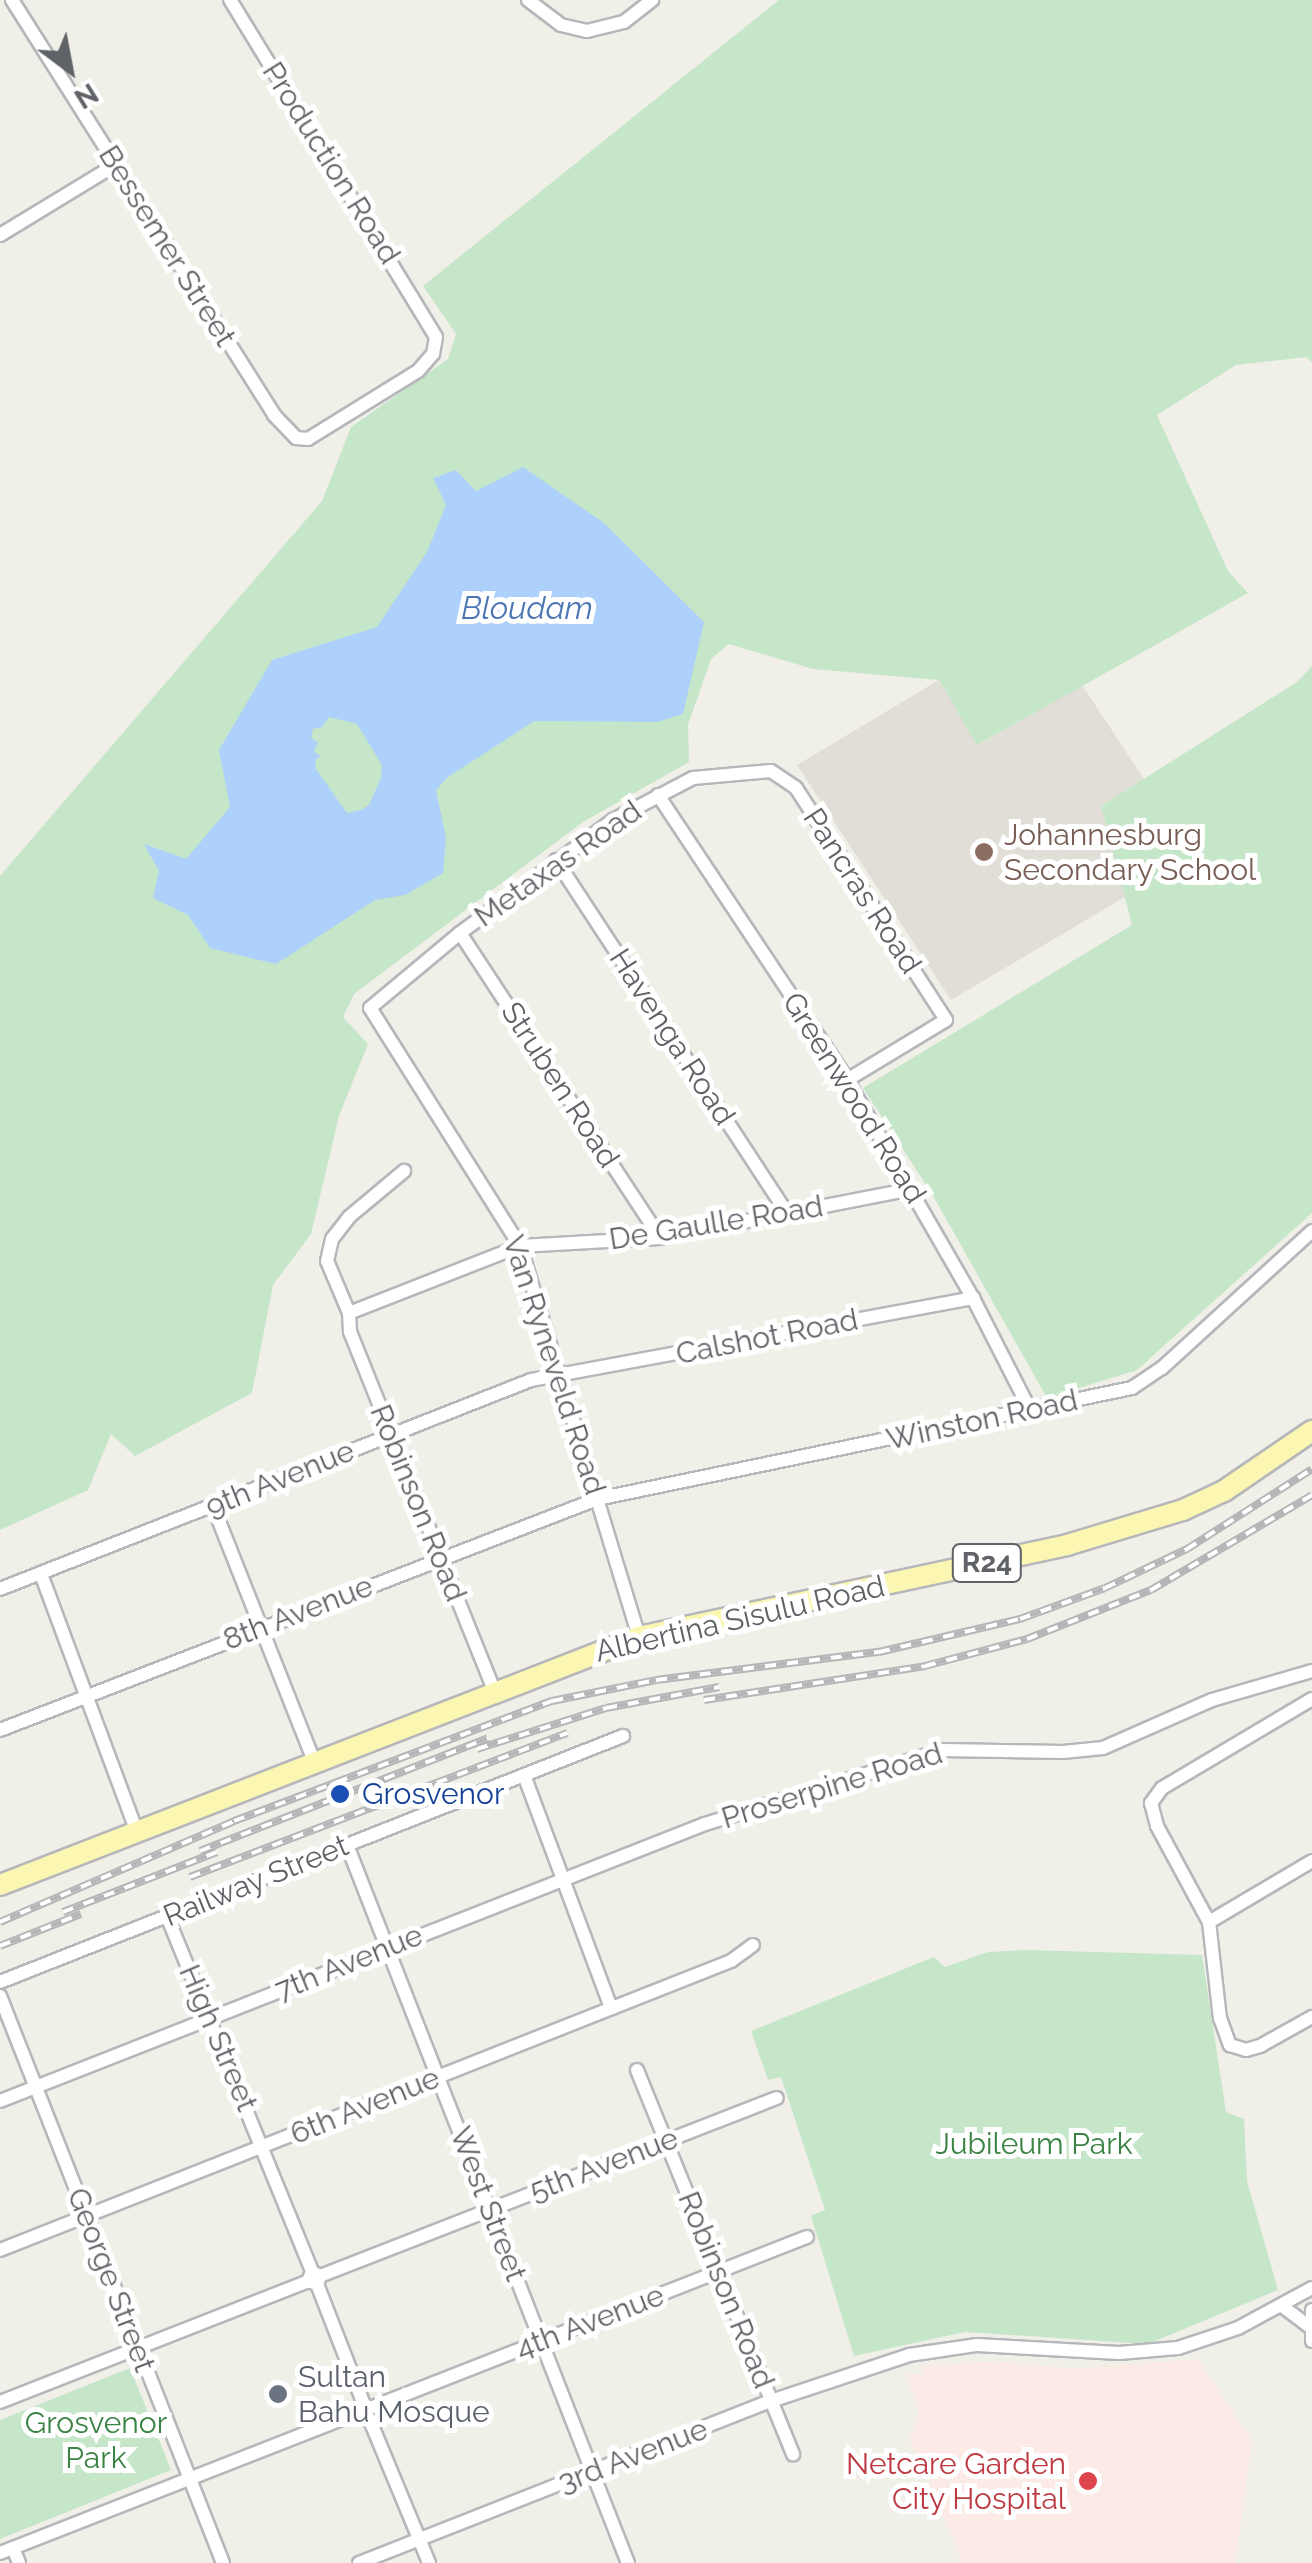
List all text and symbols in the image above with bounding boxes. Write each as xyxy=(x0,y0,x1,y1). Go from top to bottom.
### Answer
north arrow xyxy=(20,20,120,120)
street label: Production Road xyxy=(255,55,407,271)
text: N xyxy=(68,76,104,116)
street label: Bessemer Street xyxy=(91,139,243,353)
water label: Bloudam xyxy=(461,589,593,627)
street label: Metaxas Road xyxy=(468,793,648,935)
street label: Pancras Road xyxy=(795,802,929,980)
place label: Johannesburg Secondary School xyxy=(1004,817,1257,888)
marker: Johannesburg Secondary School xyxy=(973,841,995,863)
street label: Havenga Road xyxy=(602,942,742,1132)
street label: Greenwood Road xyxy=(775,986,933,1210)
street label: Struben Road xyxy=(493,996,627,1174)
street label: De Gaulle Road xyxy=(607,1188,825,1258)
street label: Van Ryneveld Road xyxy=(495,1231,613,1499)
street label: Calshot Road xyxy=(673,1302,861,1372)
street label: Winston Road xyxy=(883,1382,1081,1458)
street label: Robinson Road xyxy=(362,1399,474,1607)
street label: 9th Avenue xyxy=(200,1433,360,1525)
road number: R24 xyxy=(950,1540,1024,1586)
street label: 8th Avenue xyxy=(218,1568,378,1658)
street label: Albertina Sisulu Road xyxy=(592,1568,888,1670)
street label: Proserpine Road xyxy=(717,1735,947,1837)
place label: Grosvenor xyxy=(362,1776,504,1812)
marker: Grosvenor xyxy=(327,1781,353,1807)
street label: Railway Street xyxy=(158,1827,354,1935)
street label: 7th Avenue xyxy=(270,1917,428,2009)
street label: High Street xyxy=(171,1959,265,2117)
street label: 6th Avenue xyxy=(285,2060,445,2152)
street label: 5th Avenue xyxy=(524,2120,684,2210)
street label: West Street xyxy=(442,2122,534,2286)
park label: Jubileum Park xyxy=(935,2126,1133,2162)
street label: George Street xyxy=(59,2183,163,2377)
street label: Robinson Road xyxy=(670,2186,782,2394)
street label: 4th Avenue xyxy=(510,2277,670,2367)
place label: Sultan Bahu Mosque xyxy=(298,2359,490,2430)
marker: Sultan Bahu Mosque xyxy=(267,2383,289,2405)
park label: Grosvenor Park xyxy=(25,2405,167,2476)
street label: 3rd Avenue xyxy=(553,2411,713,2501)
place label: Netcare Garden City Hospital xyxy=(846,2446,1066,2516)
marker: Netcare Garden City Hospital xyxy=(1075,2468,1101,2494)

